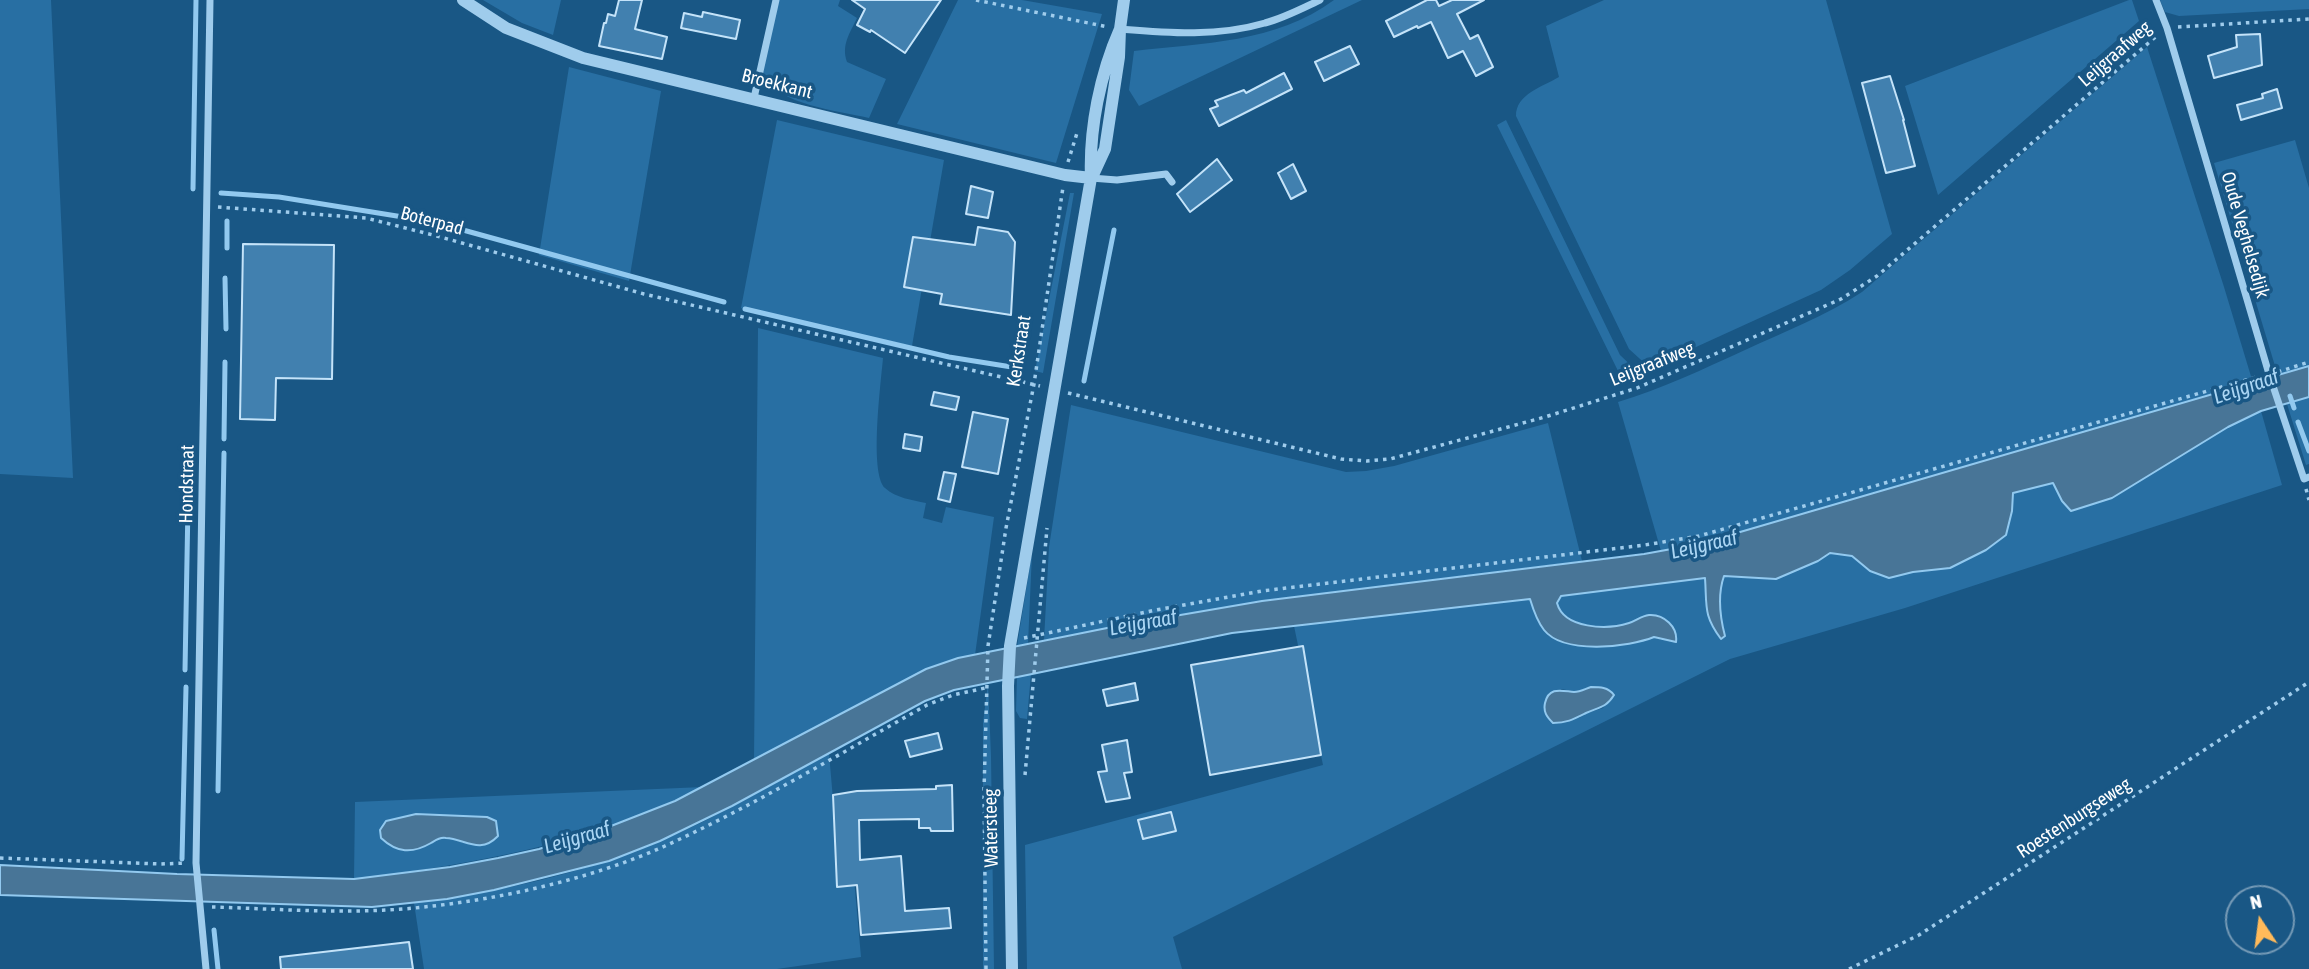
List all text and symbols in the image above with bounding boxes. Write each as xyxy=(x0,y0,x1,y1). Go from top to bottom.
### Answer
street label: Leijgraafweg xyxy=(2074,16,2156,92)
street label: Broekkant xyxy=(739,64,815,104)
street label: Oude Veghelsedijk xyxy=(2216,169,2274,301)
street label: Boterpad xyxy=(398,202,466,240)
street label: Kerkstraat xyxy=(1002,314,1036,388)
street label: Leijgraafweg xyxy=(1606,337,1698,391)
water label: Leijgraaf xyxy=(2210,364,2282,410)
street label: Hondstraat xyxy=(175,444,199,524)
water label: Leijgraaf xyxy=(1668,525,1740,565)
water label: Leijgraaf xyxy=(1107,605,1179,641)
street label: Roestenburgseweg xyxy=(2013,773,2135,863)
street label: Watersteeg xyxy=(979,788,1003,868)
water label: Leijgraaf xyxy=(541,817,613,859)
north arrow xyxy=(2225,885,2295,955)
text: N xyxy=(2248,890,2264,913)

